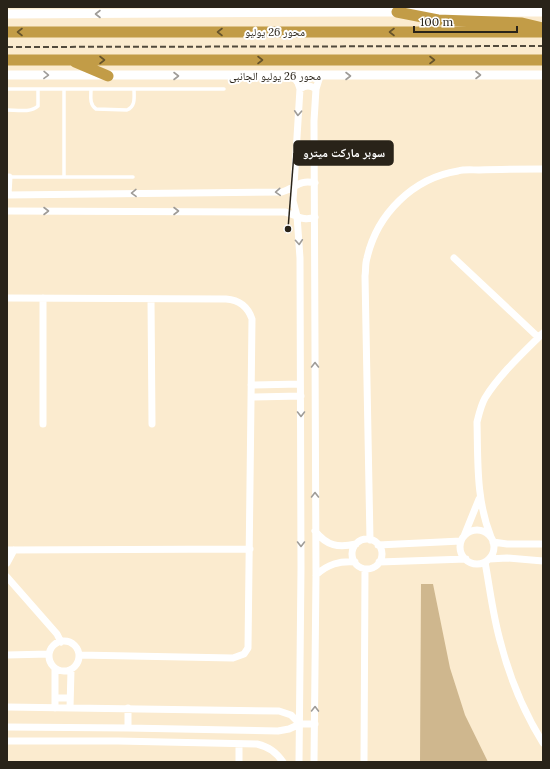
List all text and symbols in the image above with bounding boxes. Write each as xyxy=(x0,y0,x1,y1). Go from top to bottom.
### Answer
scale bar xyxy=(414,8,517,34)
one-way arrow xyxy=(95,10,101,18)
text: 100 m xyxy=(420,14,453,29)
street label: محور 26 يوليو xyxy=(245,25,305,39)
one-way arrow xyxy=(17,28,23,36)
one-way arrow xyxy=(217,28,223,36)
one-way arrow xyxy=(389,28,395,36)
one-way arrow xyxy=(99,56,105,64)
one-way arrow xyxy=(257,56,263,64)
one-way arrow xyxy=(429,56,435,64)
street label: محور 26 يوليو الجانبى xyxy=(229,69,321,83)
one-way arrow xyxy=(43,71,49,80)
one-way arrow xyxy=(475,71,481,79)
one-way arrow xyxy=(173,72,179,80)
one-way arrow xyxy=(345,72,351,80)
one-way arrow xyxy=(294,110,303,116)
callout: سوبر ماركت ميترو xyxy=(294,141,393,165)
text: سوبر ماركت ميترو xyxy=(303,145,385,160)
one-way arrow xyxy=(275,187,281,196)
one-way arrow xyxy=(131,189,137,197)
one-way arrow xyxy=(43,207,49,215)
one-way arrow xyxy=(173,207,179,215)
one-way arrow xyxy=(294,239,303,245)
one-way arrow xyxy=(311,362,319,368)
one-way arrow xyxy=(297,411,305,417)
one-way arrow xyxy=(311,492,319,498)
one-way arrow xyxy=(297,541,305,547)
one-way arrow xyxy=(311,706,319,712)

